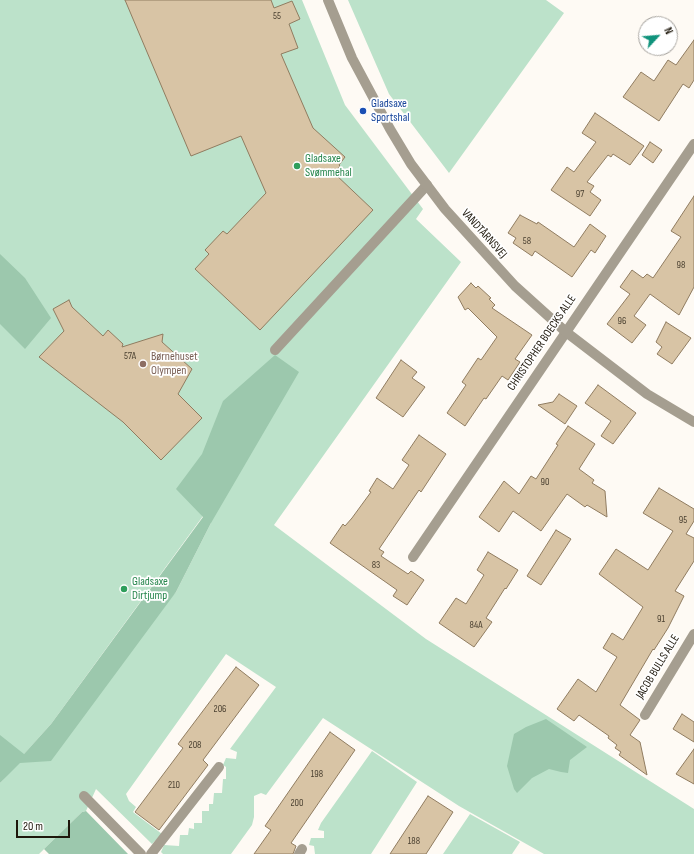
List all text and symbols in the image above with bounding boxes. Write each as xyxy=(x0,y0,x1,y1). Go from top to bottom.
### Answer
house number: 55 xyxy=(273,10,281,22)
north arrow xyxy=(638,16,678,56)
text: N xyxy=(661,25,675,36)
place label: Gladsaxe Sportshal xyxy=(371,97,410,125)
marker: Gladsaxe Sportshal xyxy=(358,106,368,116)
place label: Gladsaxe Svømmehal xyxy=(305,152,352,180)
marker: Gladsaxe Svømmehal xyxy=(292,161,302,171)
house number: 97 xyxy=(576,188,584,200)
street label: VANDTÅRNSVEJ xyxy=(458,206,510,262)
house number: 58 xyxy=(523,235,531,247)
house number: 98 xyxy=(677,259,685,271)
street label: CHRISTOPHER BOECKS ALLE xyxy=(505,292,579,394)
house number: 96 xyxy=(618,315,626,327)
house number: 57A xyxy=(124,350,136,362)
place label: Børnehuset Olympen xyxy=(151,350,198,378)
marker: Børnehuset Olympen xyxy=(138,359,148,369)
house number: 90 xyxy=(541,476,549,488)
house number: 95 xyxy=(679,514,687,526)
house number: 83 xyxy=(372,559,380,571)
place label: Gladsaxe Dirtjump xyxy=(132,575,168,603)
marker: Gladsaxe Dirtjump xyxy=(119,584,129,594)
house number: 91 xyxy=(657,613,665,625)
house number: 84A xyxy=(469,619,483,631)
street label: JACOB BULLS ALLE xyxy=(633,632,683,702)
house number: 206 xyxy=(214,703,226,715)
house number: 208 xyxy=(189,739,201,751)
house number: 198 xyxy=(311,768,323,780)
house number: 210 xyxy=(168,779,180,791)
house number: 200 xyxy=(290,797,304,809)
scale bar xyxy=(18,812,72,838)
text: 20 m xyxy=(23,819,43,834)
house number: 188 xyxy=(408,835,420,847)

